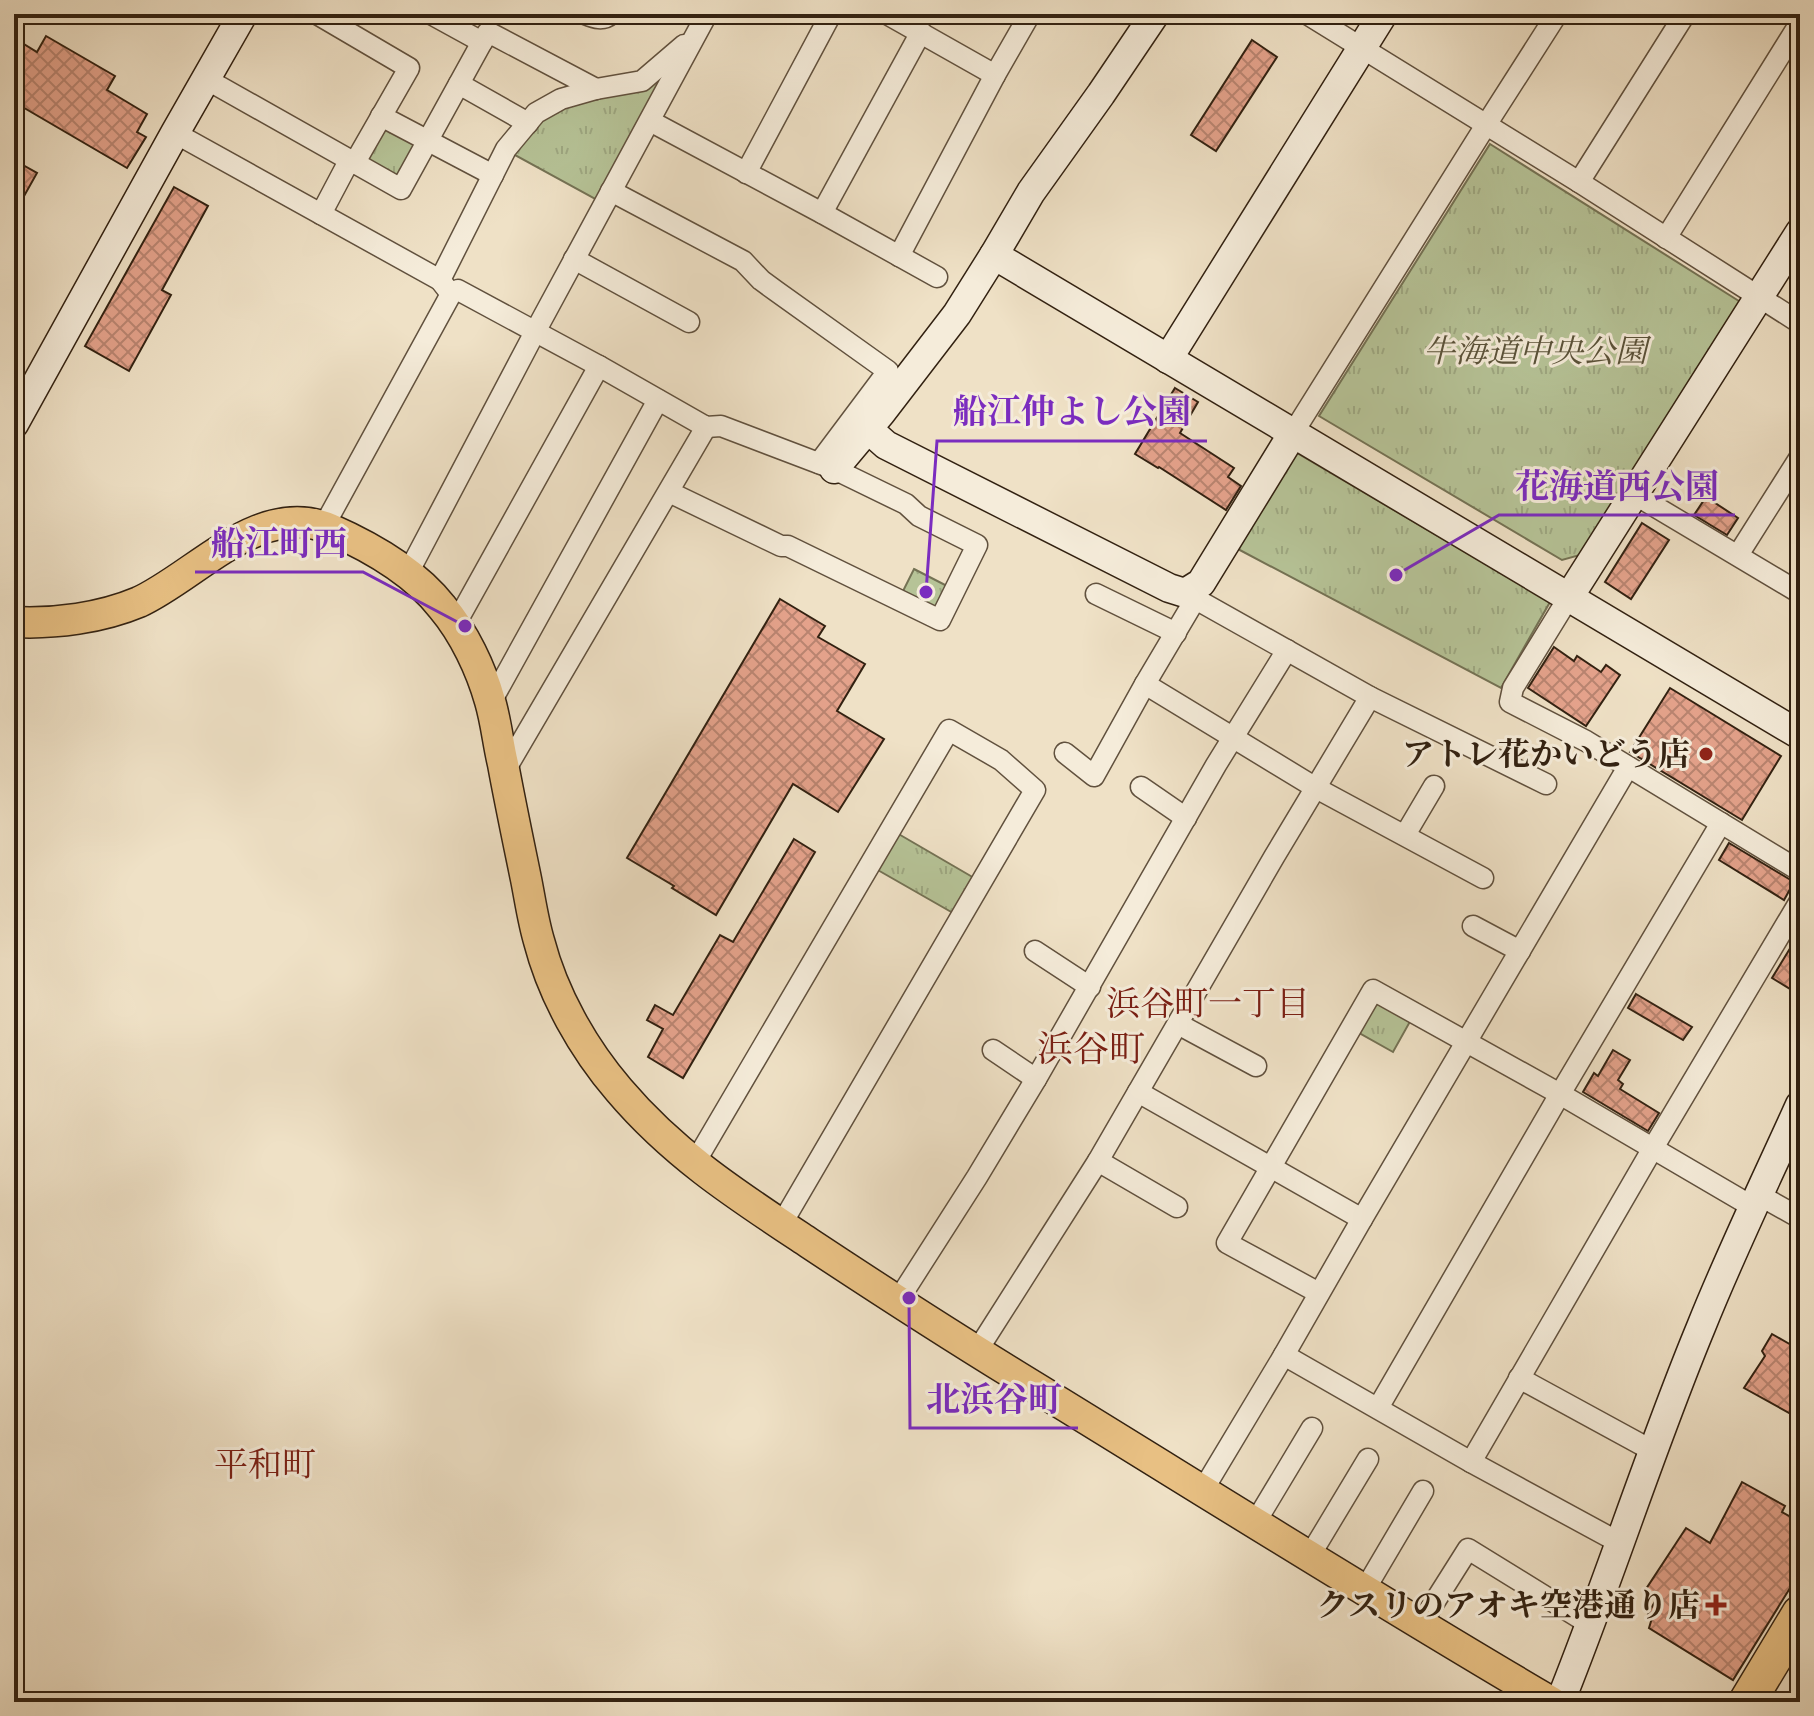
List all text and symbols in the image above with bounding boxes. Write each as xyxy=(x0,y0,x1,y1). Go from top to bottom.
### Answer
park label: 牛海道中央公園 xyxy=(1423,329,1652,373)
callout: 船江仲よし公園 xyxy=(937,383,1207,441)
text: 船江仲よし公園 xyxy=(953,388,1191,435)
callout: 花海道西公園 xyxy=(1499,457,1735,515)
text: 花海道西公園 xyxy=(1515,463,1719,510)
callout: 船江町西 xyxy=(195,514,363,572)
text: 船江町西 xyxy=(211,520,347,567)
place label: アトレ花かいどう店 xyxy=(1402,732,1690,776)
marker: アトレ花かいどう店 xyxy=(1697,745,1715,763)
district label: 浜谷町一丁目 xyxy=(1106,980,1310,1027)
district label: 浜谷町 xyxy=(1037,1024,1145,1073)
callout: 北浜谷町 xyxy=(910,1370,1078,1428)
text: 北浜谷町 xyxy=(926,1376,1062,1423)
district label: 平和町 xyxy=(214,1441,316,1488)
place label: クスリのアオキ空港通り店 xyxy=(1317,1583,1700,1627)
marker: クスリのアオキ空港通り店 xyxy=(1707,1596,1725,1614)

